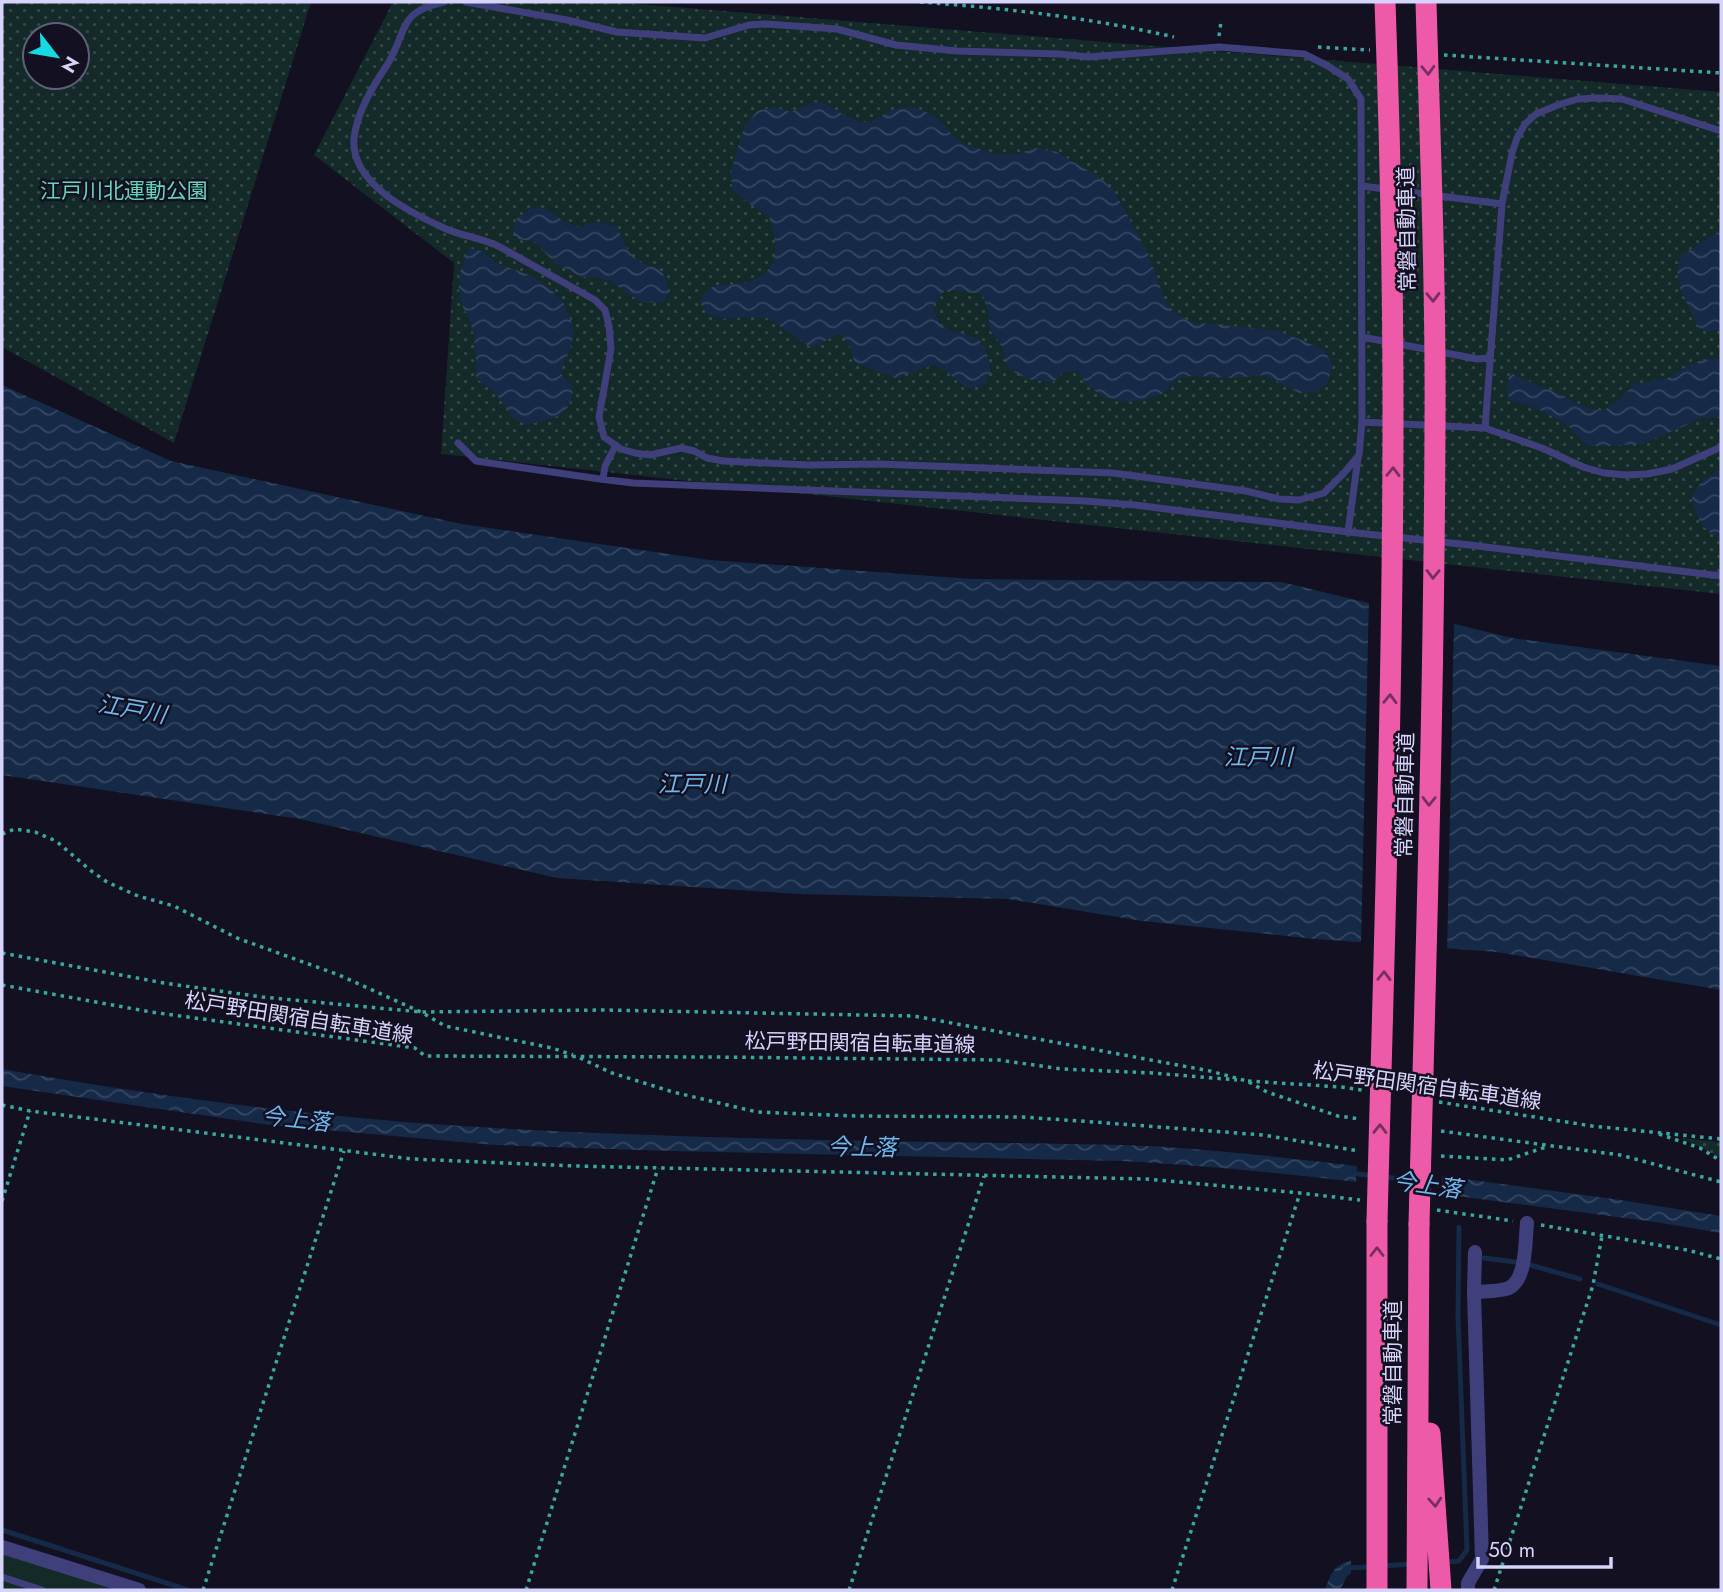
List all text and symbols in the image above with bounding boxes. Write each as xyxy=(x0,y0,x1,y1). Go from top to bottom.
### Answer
north arrow xyxy=(21,21,91,91)
text: N xyxy=(55,51,86,78)
one-way arrow xyxy=(1420,65,1435,76)
street label: 常磐自動車道 xyxy=(1391,166,1423,292)
park label: 江戸川北運動公園 xyxy=(40,176,208,206)
one-way arrow xyxy=(1425,293,1441,303)
one-way arrow xyxy=(1385,466,1400,477)
one-way arrow xyxy=(1425,569,1441,580)
water label: 江戸川 xyxy=(95,686,172,732)
one-way arrow xyxy=(1382,693,1398,704)
street label: 常磐自動車道 xyxy=(1389,732,1421,858)
water label: 江戸川 xyxy=(1224,740,1296,774)
water label: 江戸川 xyxy=(658,767,730,801)
one-way arrow xyxy=(1421,797,1437,807)
one-way arrow xyxy=(1376,970,1391,981)
street label: 松戸野田関宿自転車道線 xyxy=(183,985,415,1051)
street label: 松戸野田関宿自転車道線 xyxy=(744,1026,976,1060)
street label: 松戸野田関宿自転車道線 xyxy=(1311,1055,1543,1117)
water label: 今上落 xyxy=(260,1098,336,1140)
one-way arrow xyxy=(1372,1123,1387,1134)
water label: 今上落 xyxy=(827,1129,901,1165)
water label: 今上落 xyxy=(1390,1163,1467,1207)
one-way arrow xyxy=(1369,1247,1385,1257)
street label: 常磐自動車道 xyxy=(1378,1300,1408,1426)
one-way arrow xyxy=(1427,1497,1442,1508)
scale bar xyxy=(1478,1526,1611,1570)
text: 50 m xyxy=(1488,1535,1535,1565)

